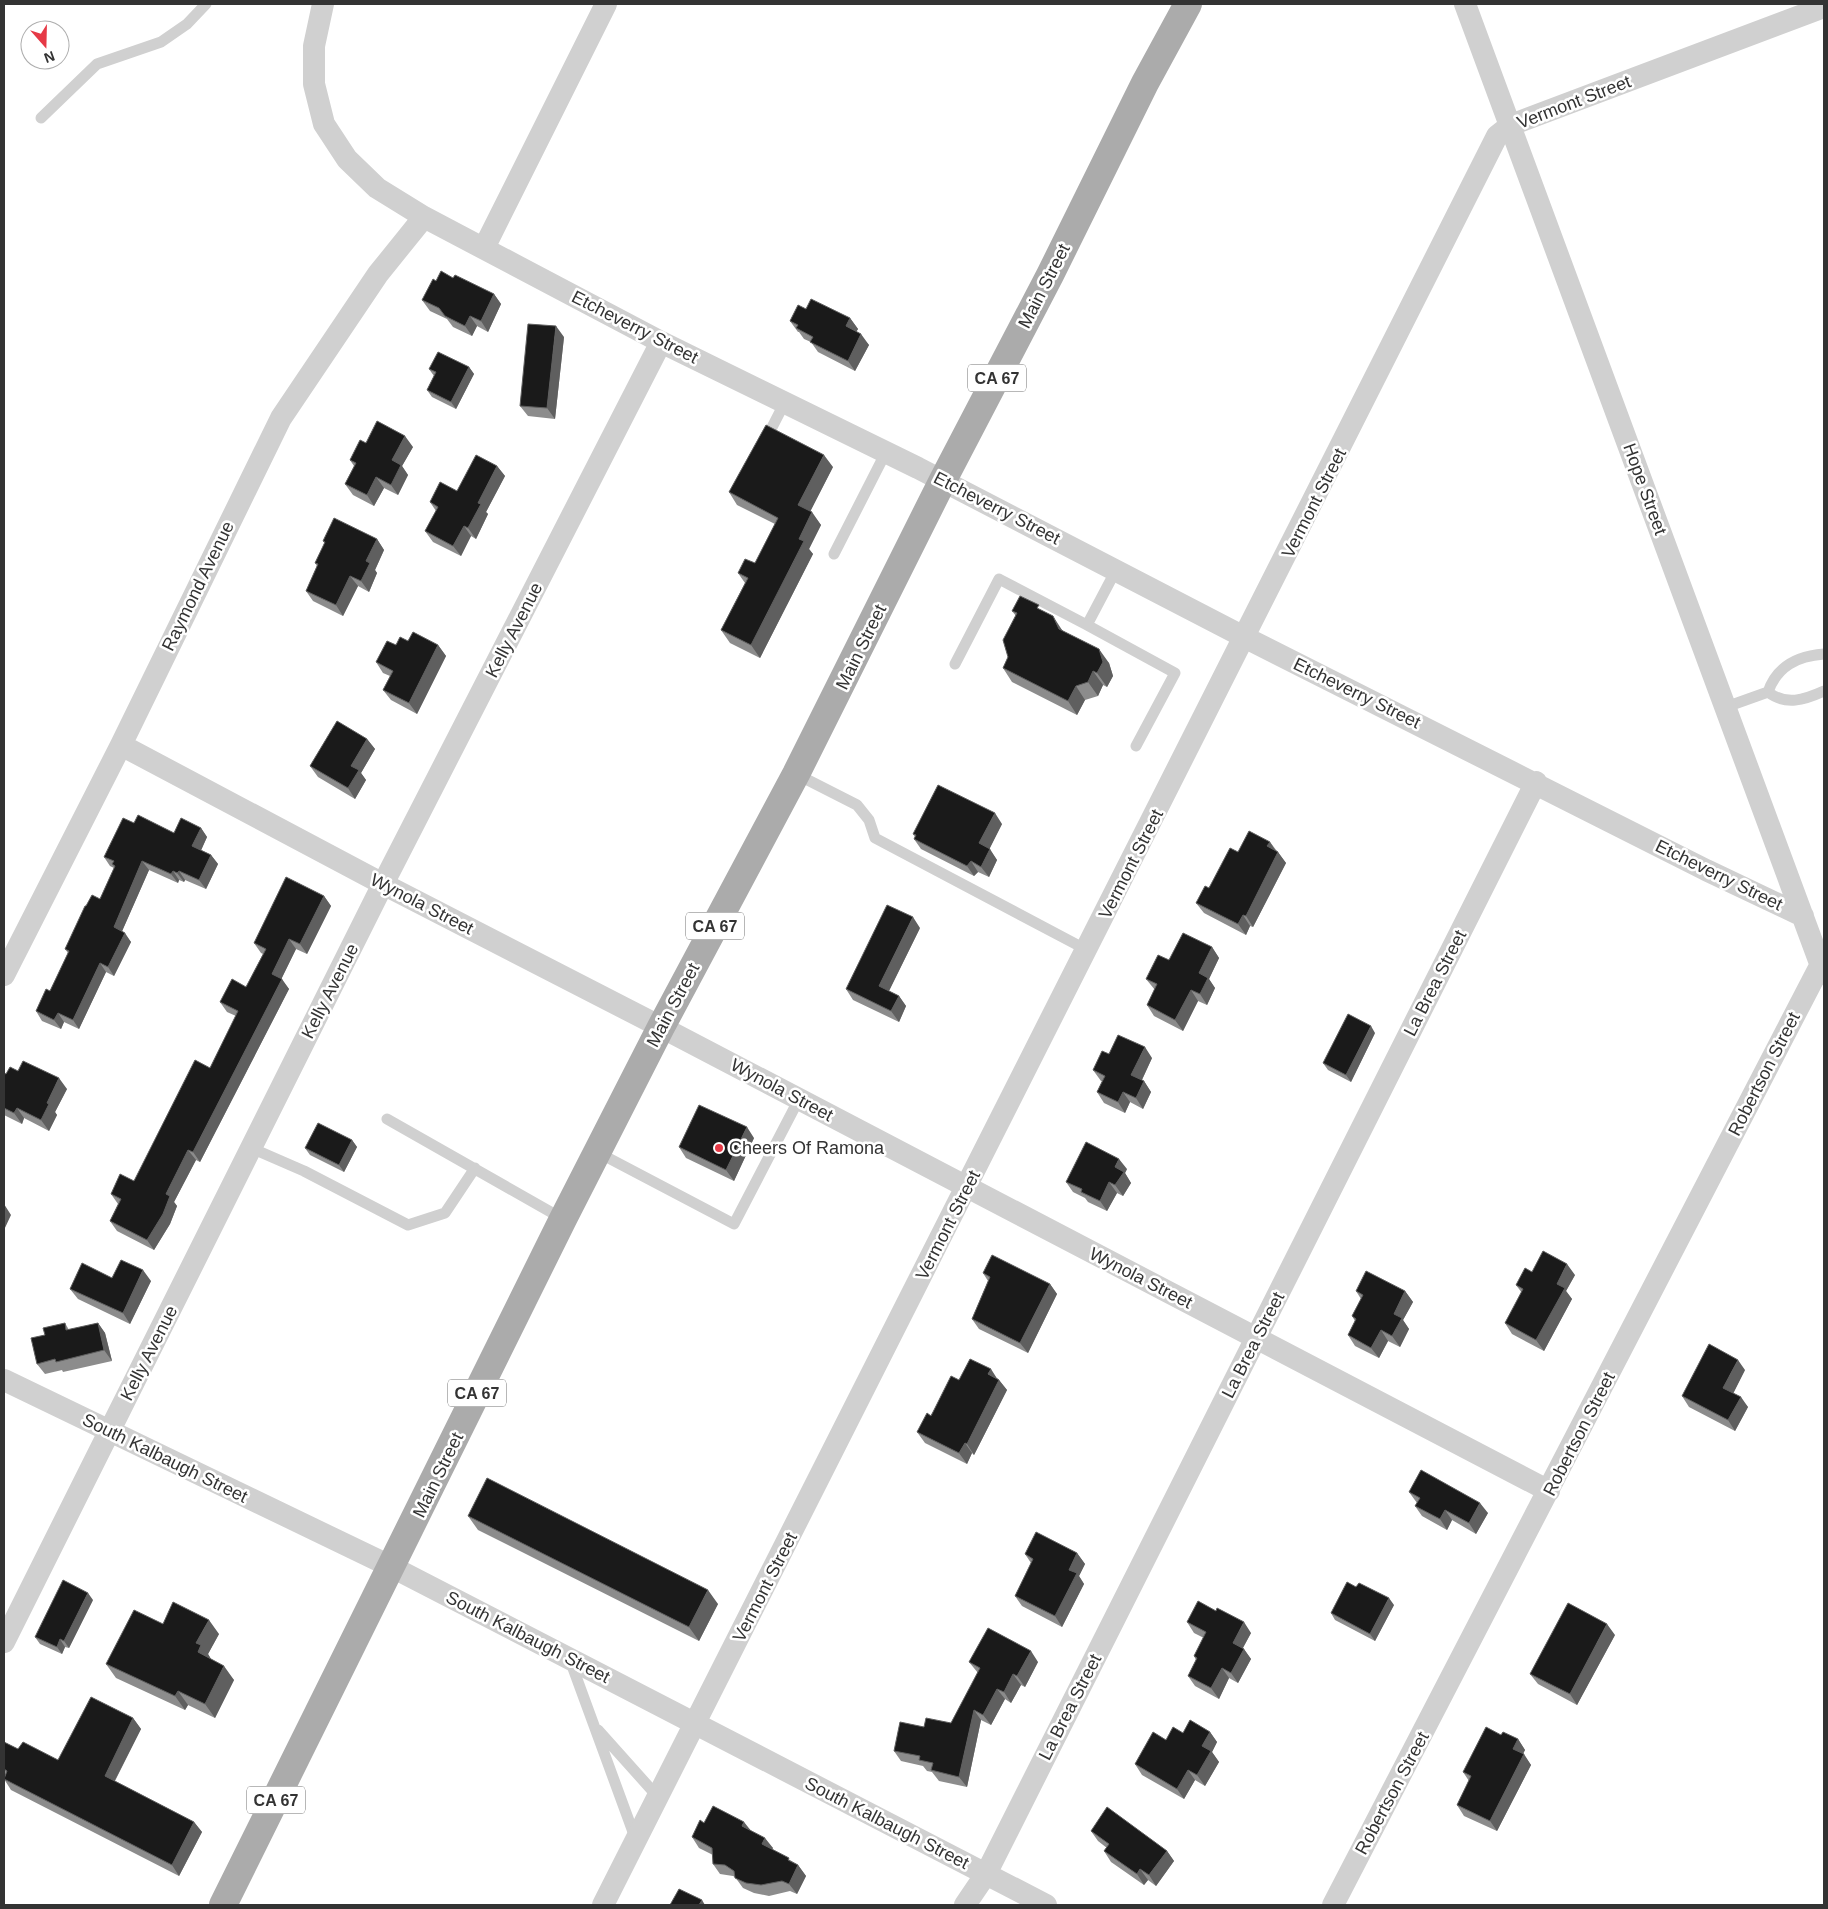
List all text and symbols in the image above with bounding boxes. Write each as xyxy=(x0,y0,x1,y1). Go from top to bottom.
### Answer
north arrow xyxy=(20,20,70,70)
text: N xyxy=(42,48,57,66)
street label: Vermont Street xyxy=(1514,71,1634,133)
street label: Main Street xyxy=(1014,240,1074,332)
street label: Etcheverry Street xyxy=(569,287,701,367)
road number: CA 67 xyxy=(968,364,1026,392)
street label: Hope Street xyxy=(1619,440,1671,538)
street label: Vermont Street xyxy=(1278,445,1350,561)
street label: Etcheverry Street xyxy=(931,468,1063,548)
street label: Raymond Avenue xyxy=(158,518,238,654)
street label: Kelly Avenue xyxy=(482,579,546,681)
street label: Main Street xyxy=(832,601,890,693)
street label: Etcheverry Street xyxy=(1290,654,1424,732)
street label: Vermont Street xyxy=(1095,806,1167,922)
street label: Etcheverry Street xyxy=(1652,836,1786,914)
street label: Wynola Street xyxy=(367,869,477,939)
road number: CA 67 xyxy=(686,912,744,939)
street label: La Brea Street xyxy=(1400,927,1470,1039)
street label: Kelly Avenue xyxy=(298,940,362,1042)
street label: Main Street xyxy=(643,960,703,1050)
street label: Robertson Street xyxy=(1724,1009,1804,1139)
street label: Wynola Street xyxy=(727,1055,837,1125)
place label: Cheers Of Ramona xyxy=(729,1138,885,1158)
marker: Cheers Of Ramona xyxy=(713,1142,725,1154)
street label: Vermont Street xyxy=(912,1167,984,1283)
street label: Wynola Street xyxy=(1086,1243,1196,1313)
street label: La Brea Street xyxy=(1218,1289,1288,1401)
street label: Kelly Avenue xyxy=(117,1302,181,1404)
street label: Robertson Street xyxy=(1539,1369,1619,1499)
road number: CA 67 xyxy=(448,1380,506,1406)
street label: South Kalbaugh Street xyxy=(79,1409,251,1507)
street label: Main Street xyxy=(409,1429,467,1521)
street label: Vermont Street xyxy=(729,1529,801,1645)
street label: South Kalbaugh Street xyxy=(443,1587,613,1687)
street label: La Brea Street xyxy=(1035,1651,1105,1763)
street label: Robertson Street xyxy=(1351,1728,1433,1858)
street label: South Kalbaugh Street xyxy=(802,1773,972,1873)
road number: CA 67 xyxy=(247,1786,305,1814)

